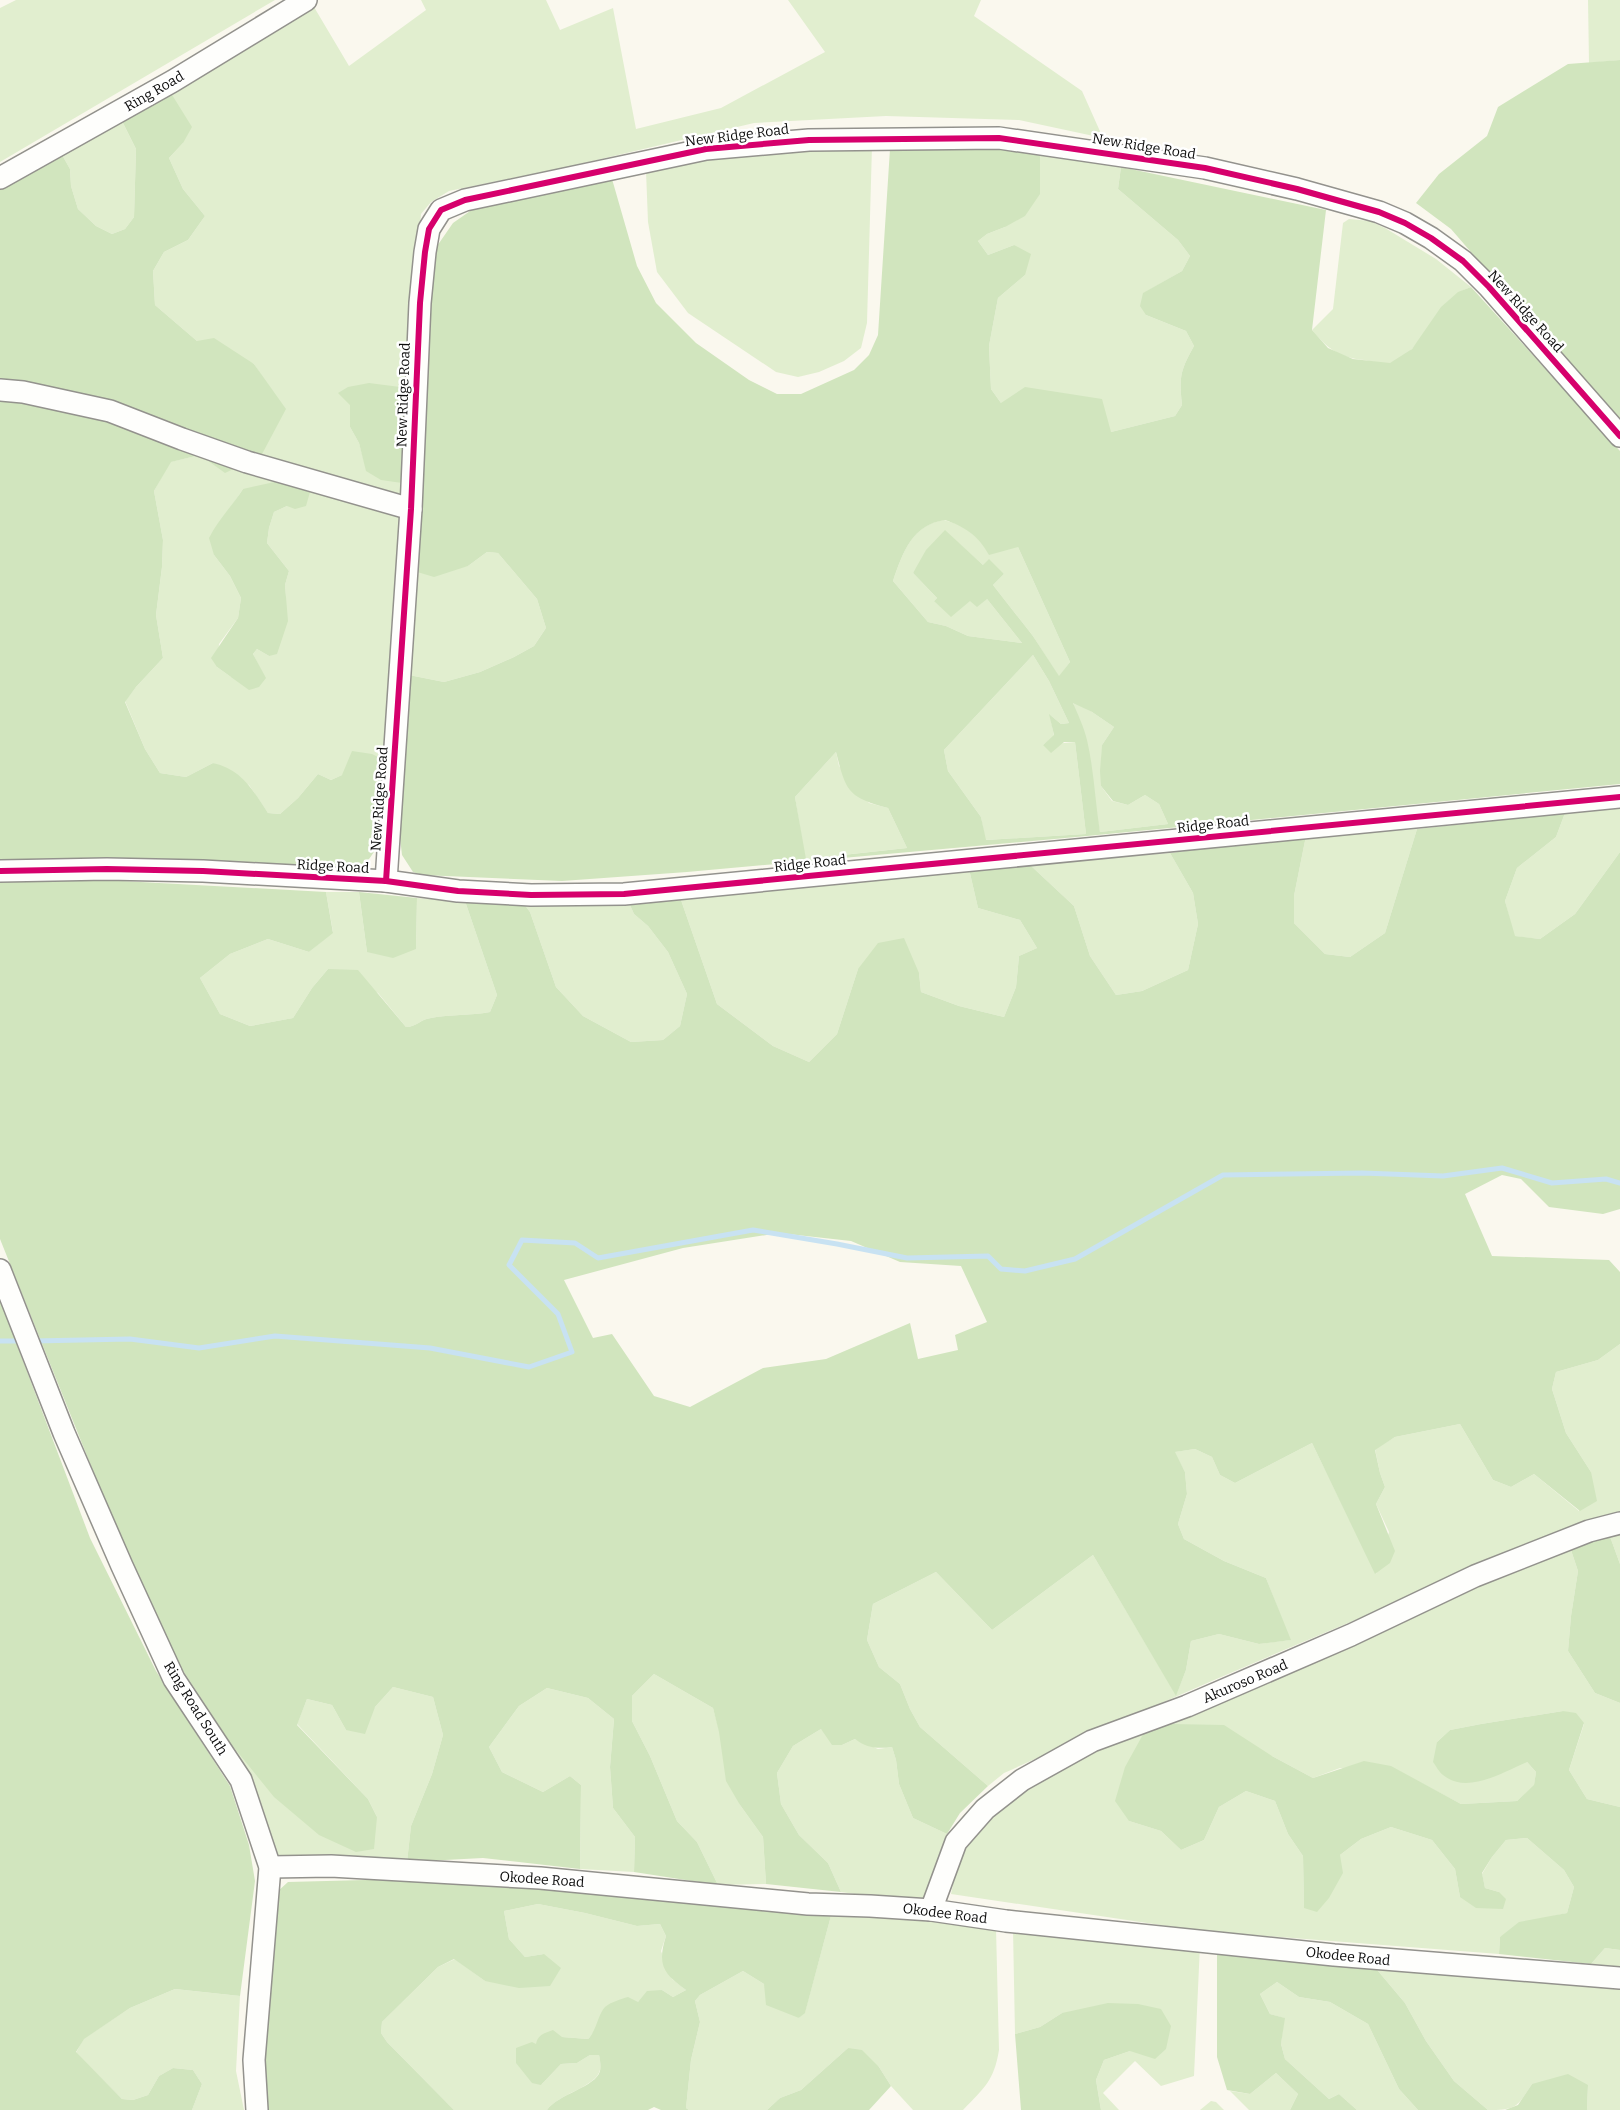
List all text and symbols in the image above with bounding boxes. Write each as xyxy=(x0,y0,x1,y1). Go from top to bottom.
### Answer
street label: Ring Road xyxy=(122,68,187,115)
street label: New Ridge Road xyxy=(684,121,790,150)
street label: New Ridge Road xyxy=(1091,130,1197,163)
street label: New Ridge Road xyxy=(1484,267,1567,356)
street label: New Ridge Road xyxy=(393,342,414,448)
street label: New Ridge Road xyxy=(367,746,392,852)
street label: Ridge Road xyxy=(1176,812,1250,837)
street label: Ridge Road xyxy=(773,851,847,876)
street label: Ridge Road xyxy=(296,856,370,877)
street label: Akuroso Road xyxy=(1200,1656,1290,1707)
street label: Ring Road South xyxy=(160,1658,231,1758)
street label: Okodee Road xyxy=(499,1868,585,1891)
street label: Okodee Road xyxy=(902,1900,988,1927)
street label: Okodee Road xyxy=(1305,1944,1391,1969)

